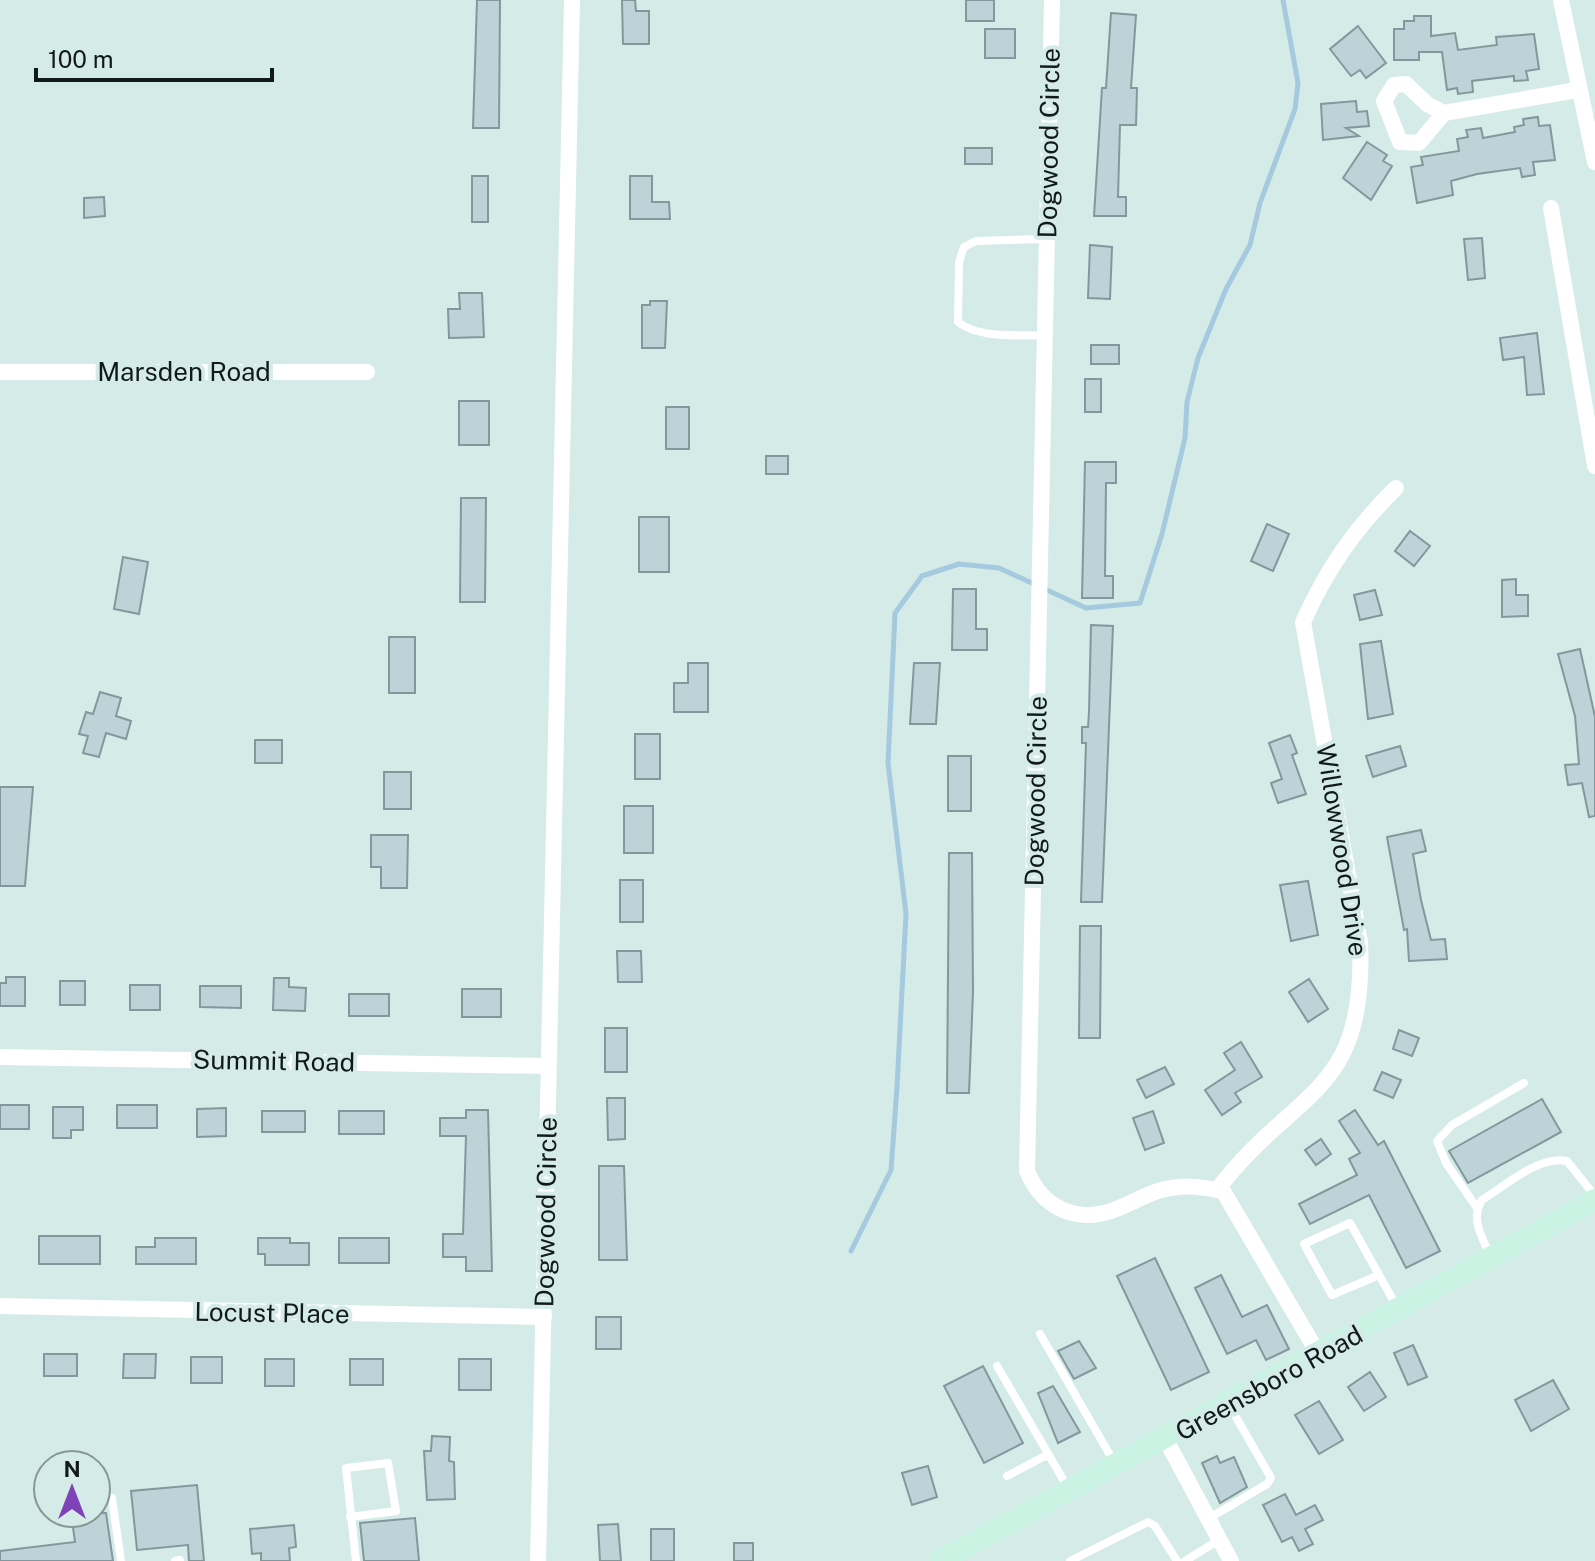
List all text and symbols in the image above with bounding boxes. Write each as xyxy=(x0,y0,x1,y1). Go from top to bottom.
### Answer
scale bar xyxy=(36,32,272,82)
text: 100 m xyxy=(48,45,114,73)
street label: Dogwood Circle xyxy=(1031,48,1066,238)
street label: Marsden Road xyxy=(97,356,271,387)
street label: Dogwood Circle xyxy=(1018,696,1053,886)
street label: Willowwood Drive xyxy=(1310,741,1375,958)
street label: Summit Road xyxy=(193,1044,355,1077)
street label: Dogwood Circle xyxy=(528,1117,563,1307)
street label: Locust Place xyxy=(194,1296,350,1329)
street label: Greensboro Road xyxy=(1170,1318,1368,1447)
north arrow xyxy=(32,1449,112,1529)
text: N xyxy=(63,1456,81,1482)

